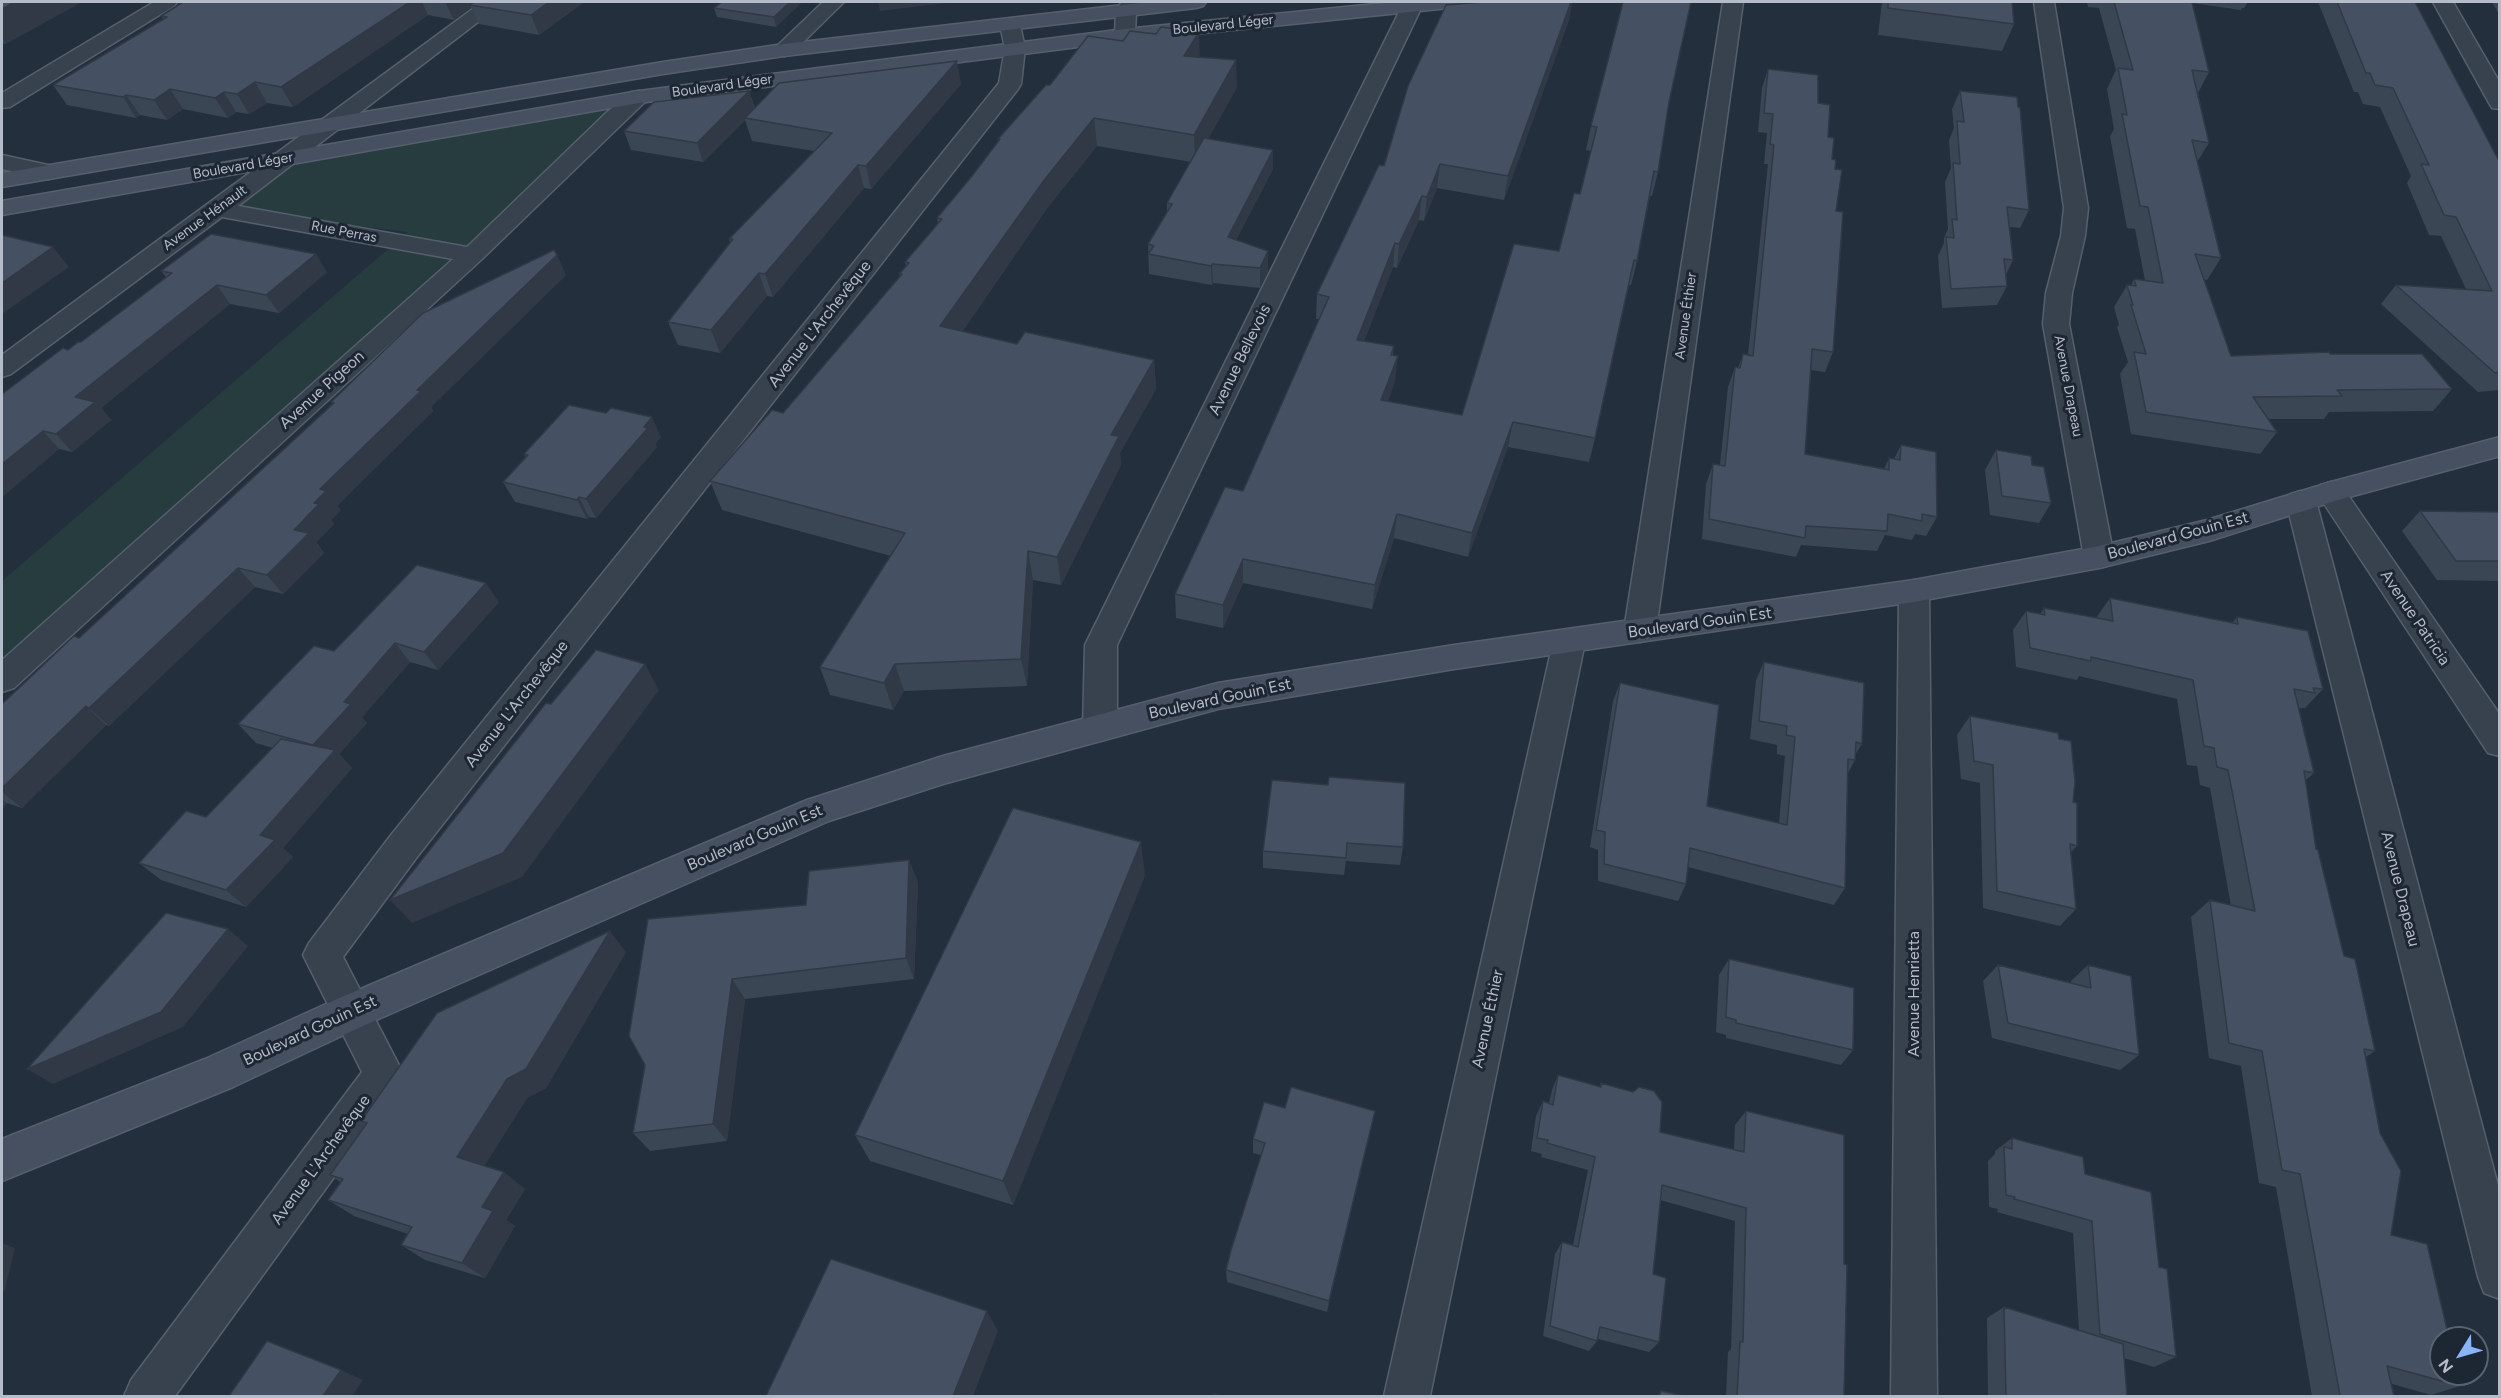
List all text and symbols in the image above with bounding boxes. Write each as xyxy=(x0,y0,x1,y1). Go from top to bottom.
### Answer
street label: Boulevard Léger xyxy=(1172,11,1274,39)
street label: Boulevard Léger xyxy=(671,71,773,101)
street label: Boulevard Léger xyxy=(192,149,294,183)
street label: Avenue Hénault xyxy=(160,182,250,254)
street label: Rue Perras xyxy=(310,217,378,247)
street label: Avenue L'Archevêque xyxy=(764,257,876,391)
street label: Avenue Éthier xyxy=(1672,271,1700,361)
street label: Avenue Bellevois xyxy=(1205,302,1275,418)
street label: Avenue Drapeau xyxy=(2050,334,2086,438)
street label: Avenue Pigeon xyxy=(276,347,368,433)
street label: Boulevard Gouin Est xyxy=(2105,508,2251,564)
street label: Avenue Patricia xyxy=(2376,567,2454,669)
street label: Boulevard Gouin Est xyxy=(1627,603,1773,643)
street label: Avenue L'Archevêque xyxy=(461,637,573,771)
street label: Boulevard Gouin Est xyxy=(1147,675,1293,723)
street label: Boulevard Gouin Est xyxy=(685,801,825,875)
street label: Avenue Drapeau xyxy=(2376,829,2424,949)
street label: Avenue Henrietta xyxy=(1904,931,1924,1057)
street label: Avenue Éthier xyxy=(1468,968,1508,1070)
street label: Boulevard Gouin Est xyxy=(240,992,380,1070)
street label: Avenue L'Archevêque xyxy=(267,1091,375,1229)
north arrow xyxy=(2429,1326,2489,1386)
text: N xyxy=(2435,1355,2457,1377)

